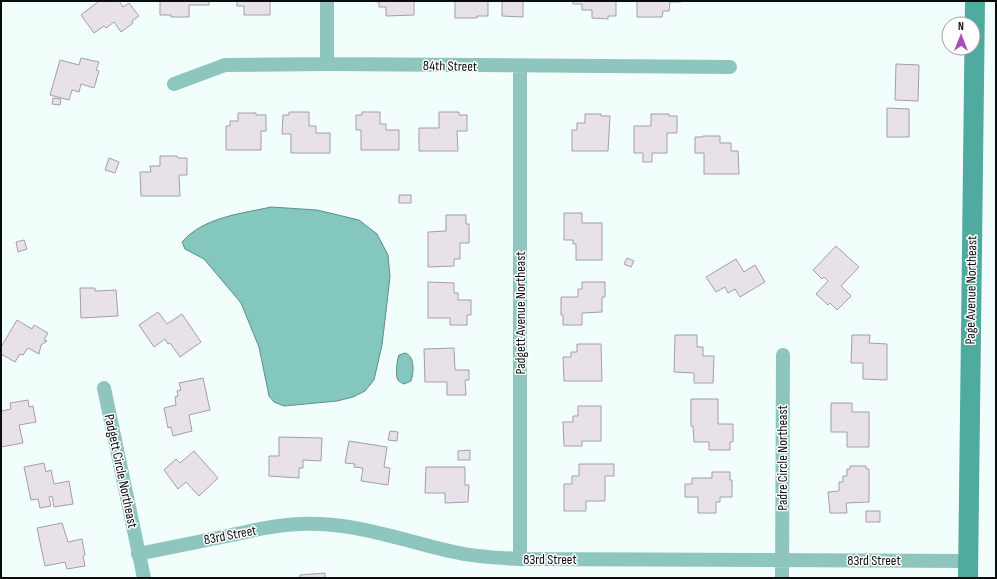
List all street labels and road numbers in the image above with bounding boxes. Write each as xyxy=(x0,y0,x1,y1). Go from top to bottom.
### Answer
street label: 84th Street xyxy=(423,57,477,75)
street label: Page Avenue Northeast xyxy=(962,236,980,344)
street label: Padgett Avenue Northeast xyxy=(512,252,529,375)
street label: Padre Circle Northeast xyxy=(774,405,791,511)
street label: Padgett Circle Northeast xyxy=(101,413,141,529)
street label: 83rd Street xyxy=(202,522,258,548)
street label: 83rd Street xyxy=(523,551,577,568)
street label: 83rd Street xyxy=(847,552,901,569)

